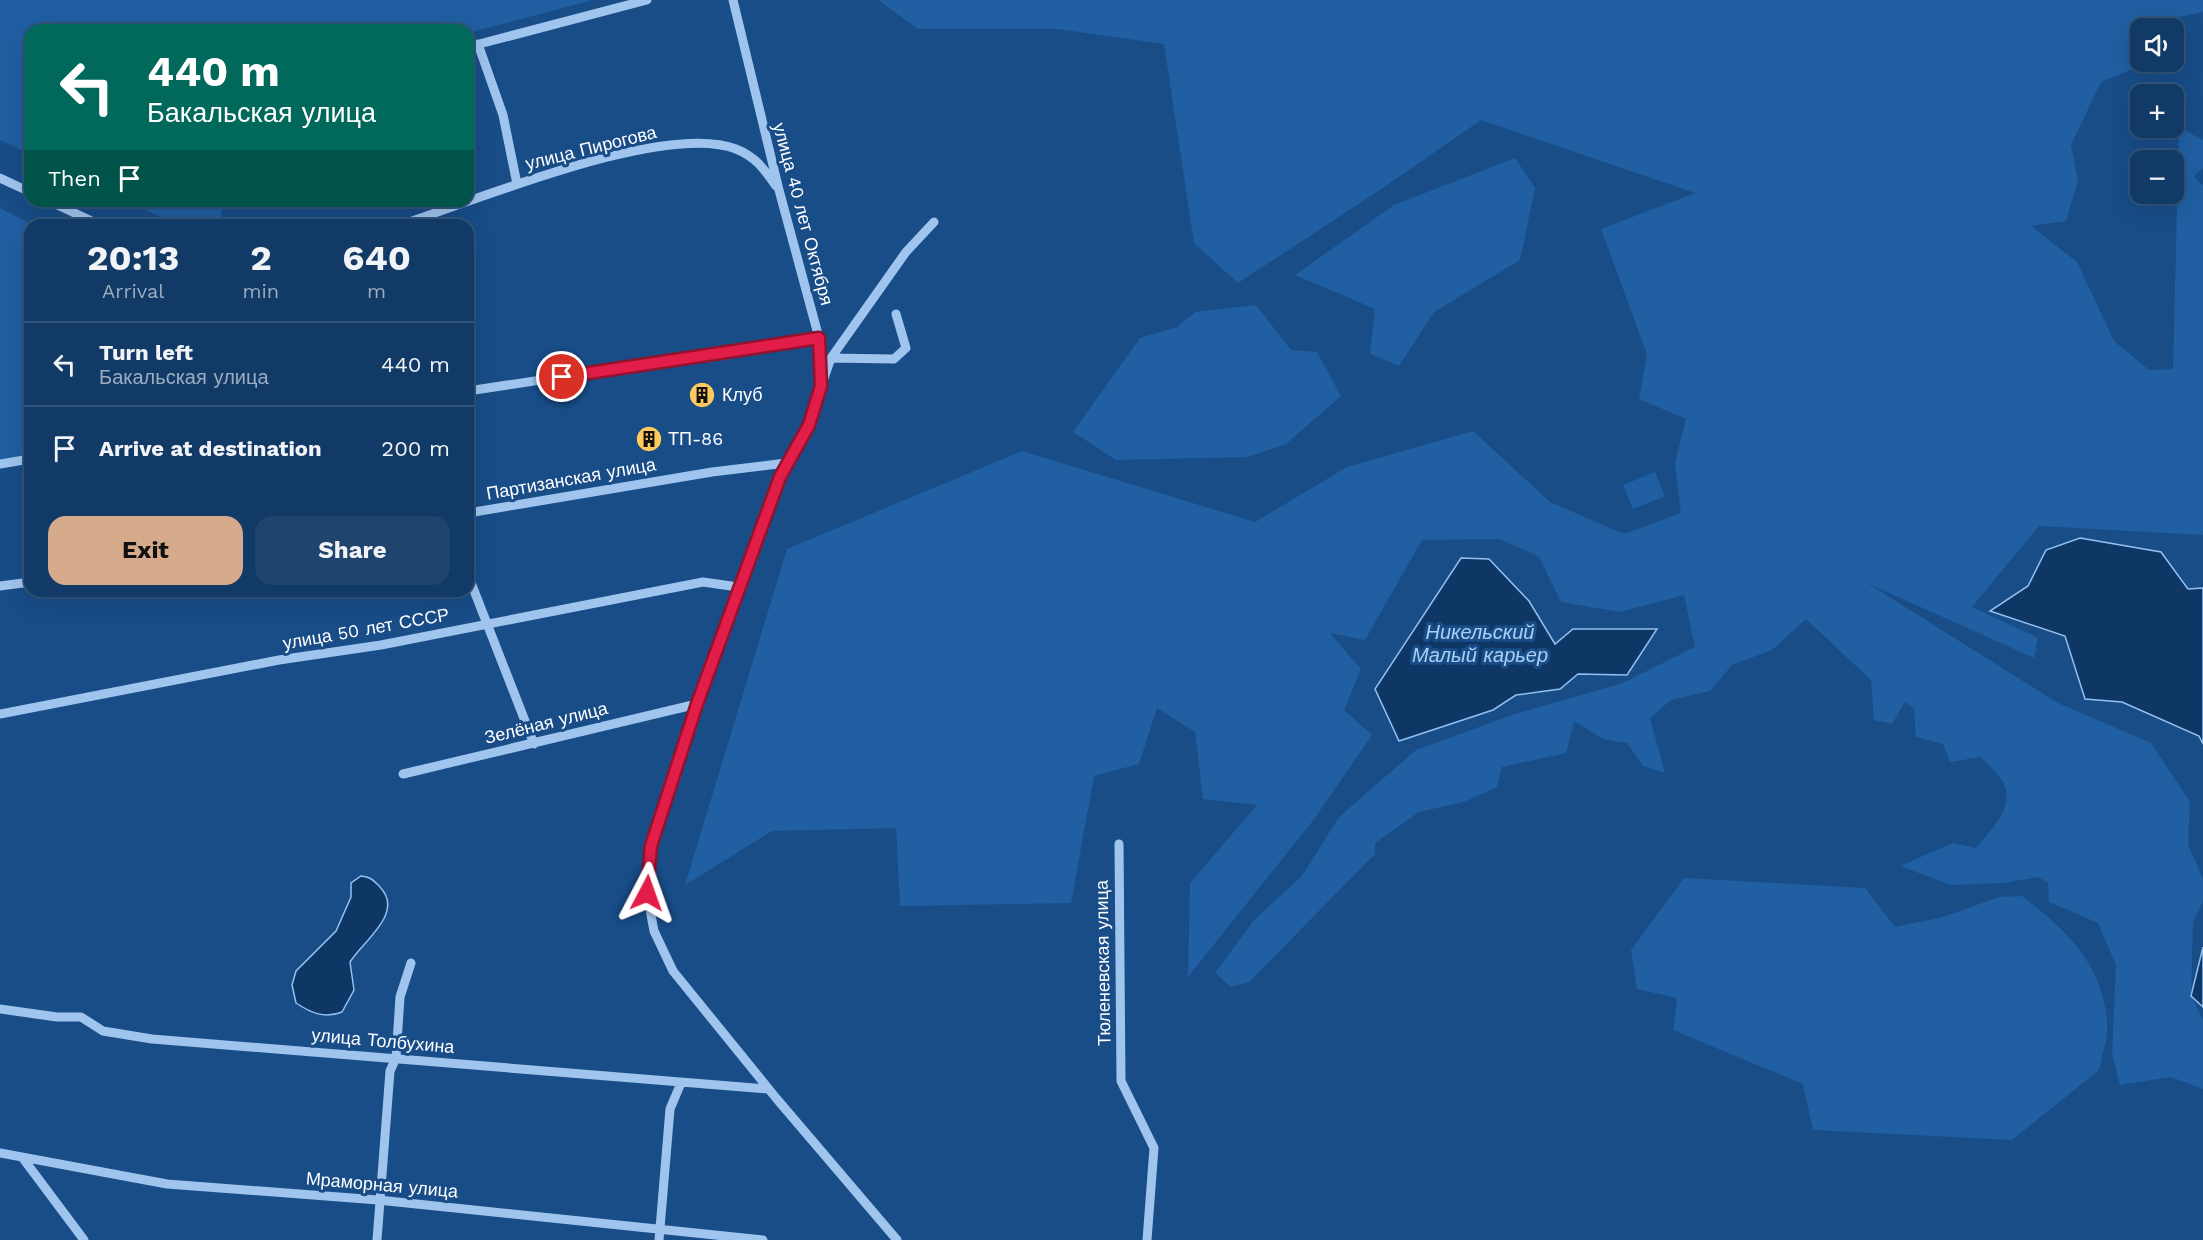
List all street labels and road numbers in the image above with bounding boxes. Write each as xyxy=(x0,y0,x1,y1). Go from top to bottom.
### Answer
street label: улица 40 лет Октября xyxy=(769,120,838,307)
street label: улица Пирогова xyxy=(523,121,659,174)
street label: Партизанская улица xyxy=(485,453,658,504)
street label: улица 50 лет СССР xyxy=(281,604,451,653)
street label: Зелёная улица xyxy=(482,697,611,748)
street label: Тюленевская улица xyxy=(1091,879,1114,1046)
street label: улица Толбухина xyxy=(311,1024,456,1057)
street label: Мраморная улица xyxy=(305,1167,460,1202)

